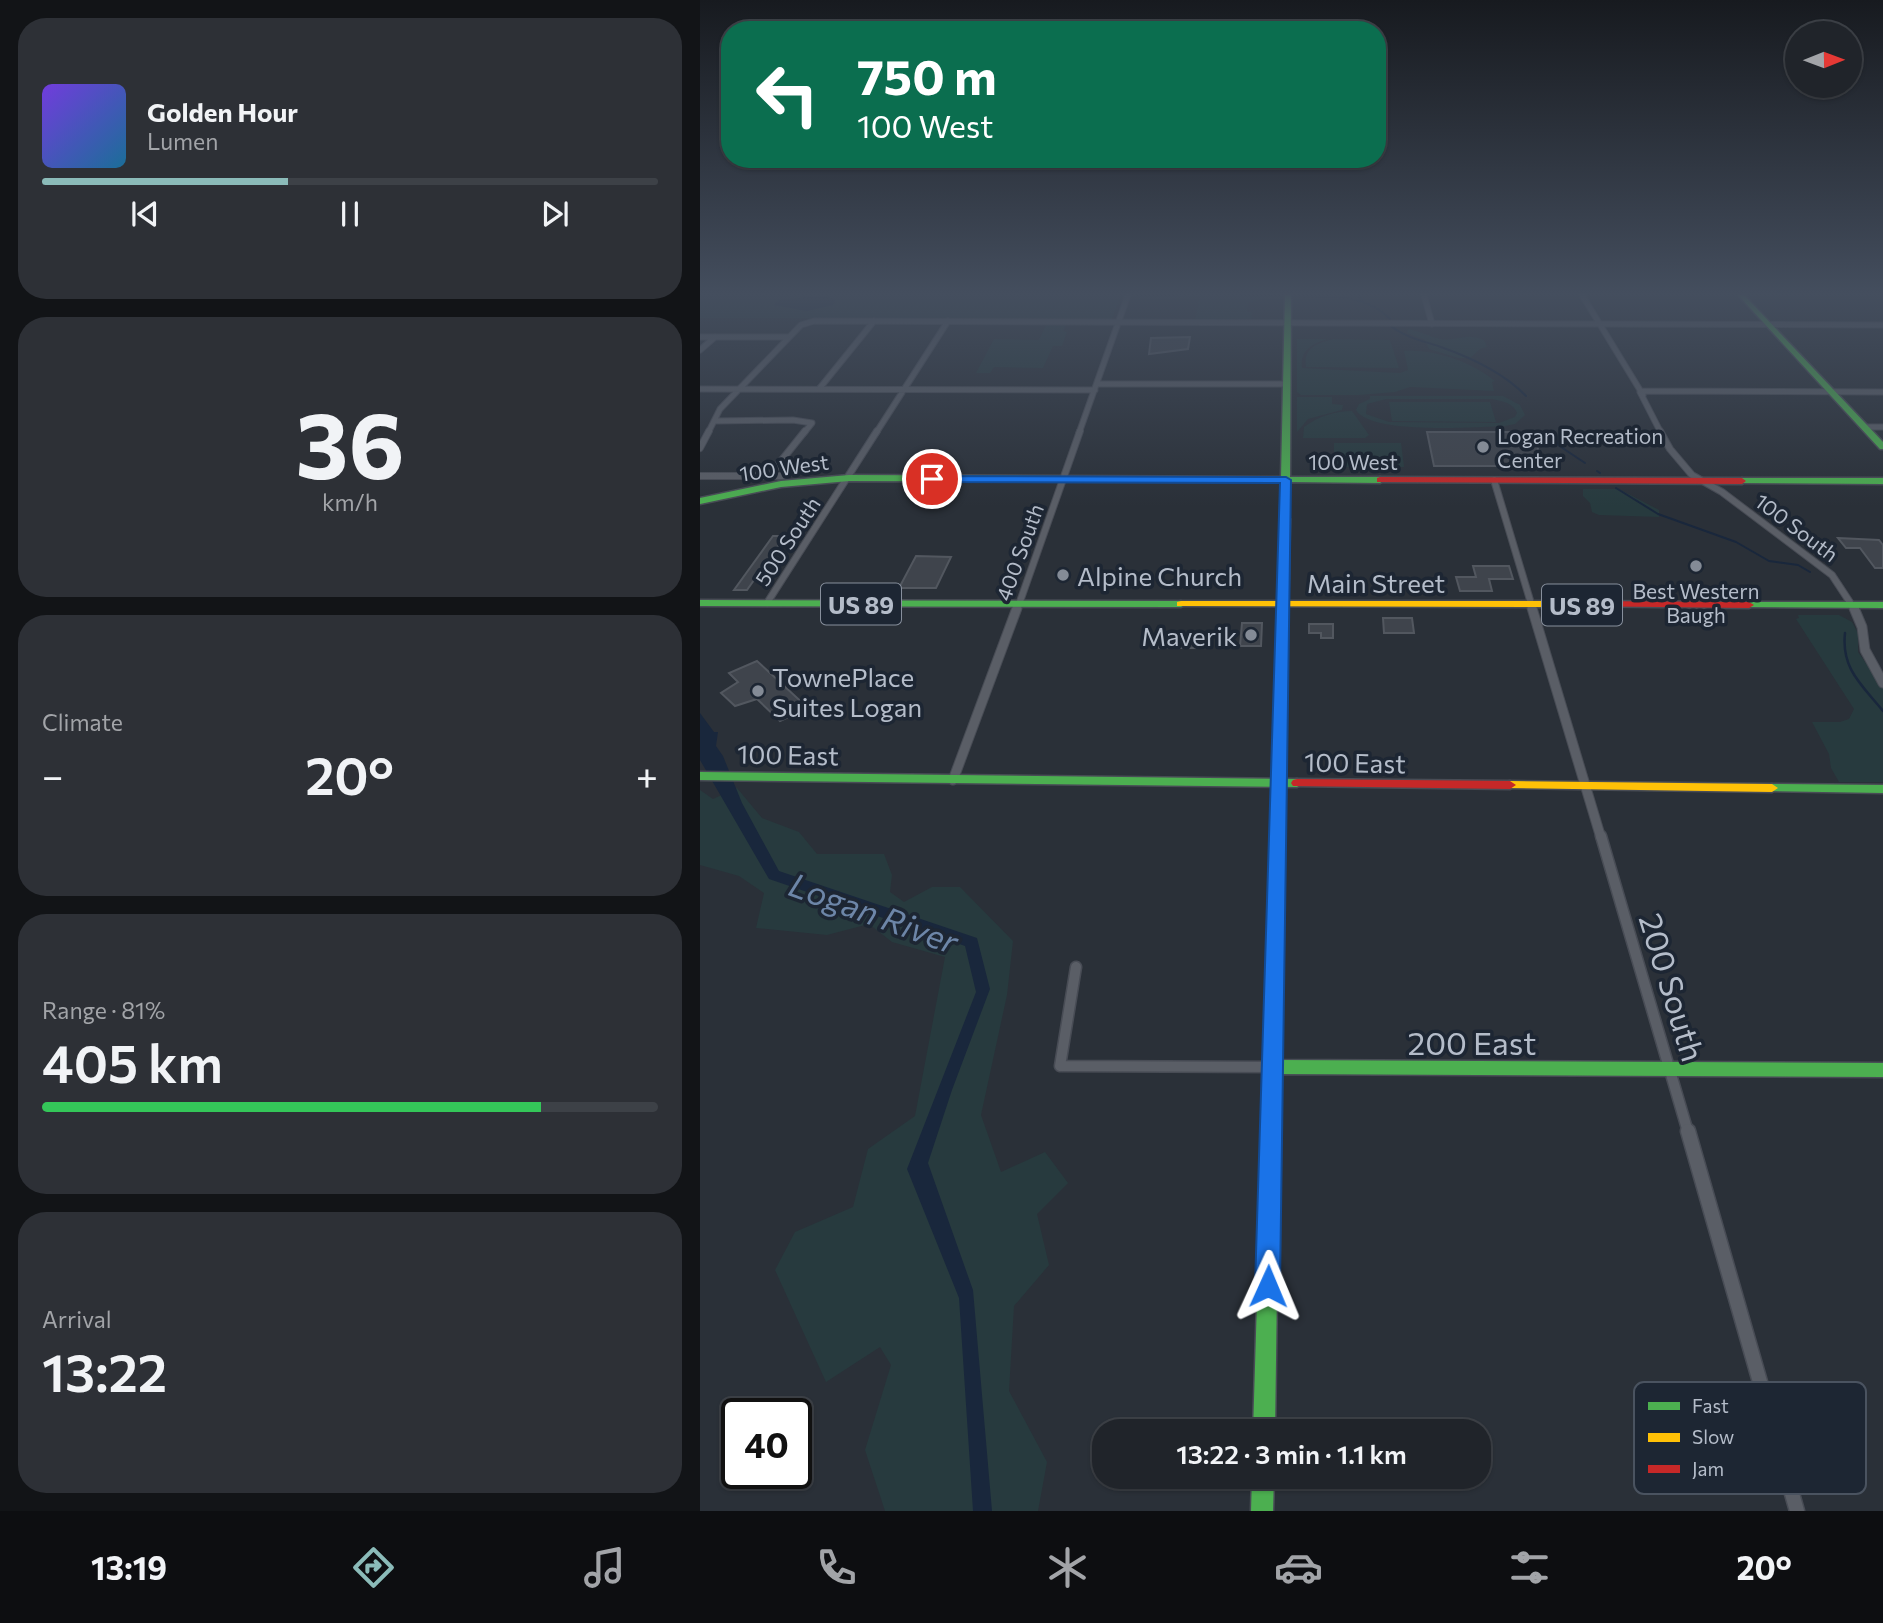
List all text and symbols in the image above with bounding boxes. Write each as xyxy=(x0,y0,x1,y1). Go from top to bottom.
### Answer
north arrow xyxy=(1785,21,1862,98)
map controls xyxy=(1785,21,1862,98)
text: 750 m xyxy=(857,45,997,105)
icon: left xyxy=(742,49,833,140)
text: Golden Hour xyxy=(147,96,298,127)
text: 100 West xyxy=(857,105,993,145)
text: Lumen xyxy=(147,127,218,155)
icon: previous xyxy=(126,195,164,233)
icon: pause xyxy=(331,195,369,233)
icon: next xyxy=(536,195,574,233)
text: 36 xyxy=(295,386,405,498)
place label: Logan Recreation Center xyxy=(1497,423,1663,472)
marker: Logan Recreation Center xyxy=(1475,439,1491,455)
street label: 100 West xyxy=(738,448,830,486)
pin xyxy=(902,449,962,509)
street label: 100 West xyxy=(1308,449,1398,474)
icon: arrive xyxy=(913,460,951,498)
text: km/h xyxy=(322,488,378,516)
street label: 100 South xyxy=(1750,488,1844,566)
street label: 500 South xyxy=(749,492,825,590)
street label: 400 South xyxy=(990,500,1048,604)
marker: Best Western Baugh xyxy=(1688,558,1704,574)
place label: Alpine Church xyxy=(1077,560,1242,591)
marker: Alpine Church xyxy=(1055,567,1071,583)
street label: Main Street xyxy=(1307,567,1445,598)
place label: Best Western Baugh xyxy=(1632,578,1760,627)
road number: US 89 xyxy=(821,584,901,624)
road number: US 89 xyxy=(1542,584,1622,626)
place label: Maverik xyxy=(1141,620,1237,651)
marker: Maverik xyxy=(1243,627,1259,643)
place label: TownePlace Suites Logan xyxy=(772,661,922,722)
marker: TownePlace Suites Logan xyxy=(750,683,766,699)
text: Climate xyxy=(42,708,123,736)
street label: 100 East xyxy=(737,738,839,770)
text: 20° xyxy=(305,742,394,806)
street label: 100 East xyxy=(1304,746,1406,778)
text: − xyxy=(42,751,64,798)
text: + xyxy=(636,751,658,798)
water label: Logan River xyxy=(784,863,966,962)
street label: 200 South xyxy=(1632,908,1714,1066)
text: Range · 81% xyxy=(42,996,165,1024)
street label: 200 East xyxy=(1408,1022,1536,1062)
text: 405 km xyxy=(42,1030,223,1094)
position arrow xyxy=(1231,1249,1305,1323)
text: Arrival xyxy=(42,1305,112,1333)
text: 13:22 xyxy=(42,1339,167,1403)
legend xyxy=(1634,1382,1866,1494)
text: Fast xyxy=(1692,1394,1729,1417)
speed limit sign: 40 xyxy=(721,1398,812,1489)
text: Slow xyxy=(1692,1425,1734,1448)
text: 13:22 · 3 min · 1.1 km xyxy=(1176,1438,1407,1469)
text: Jam xyxy=(1692,1457,1724,1480)
icon: directions xyxy=(349,1543,398,1592)
icon: music xyxy=(580,1543,629,1592)
icon: phone xyxy=(812,1543,861,1592)
icon: climate xyxy=(1043,1543,1092,1592)
icon: car xyxy=(1274,1543,1323,1592)
icon: filters xyxy=(1505,1543,1554,1592)
text: 13:19 xyxy=(91,1547,167,1587)
text: 20° xyxy=(1737,1547,1792,1587)

